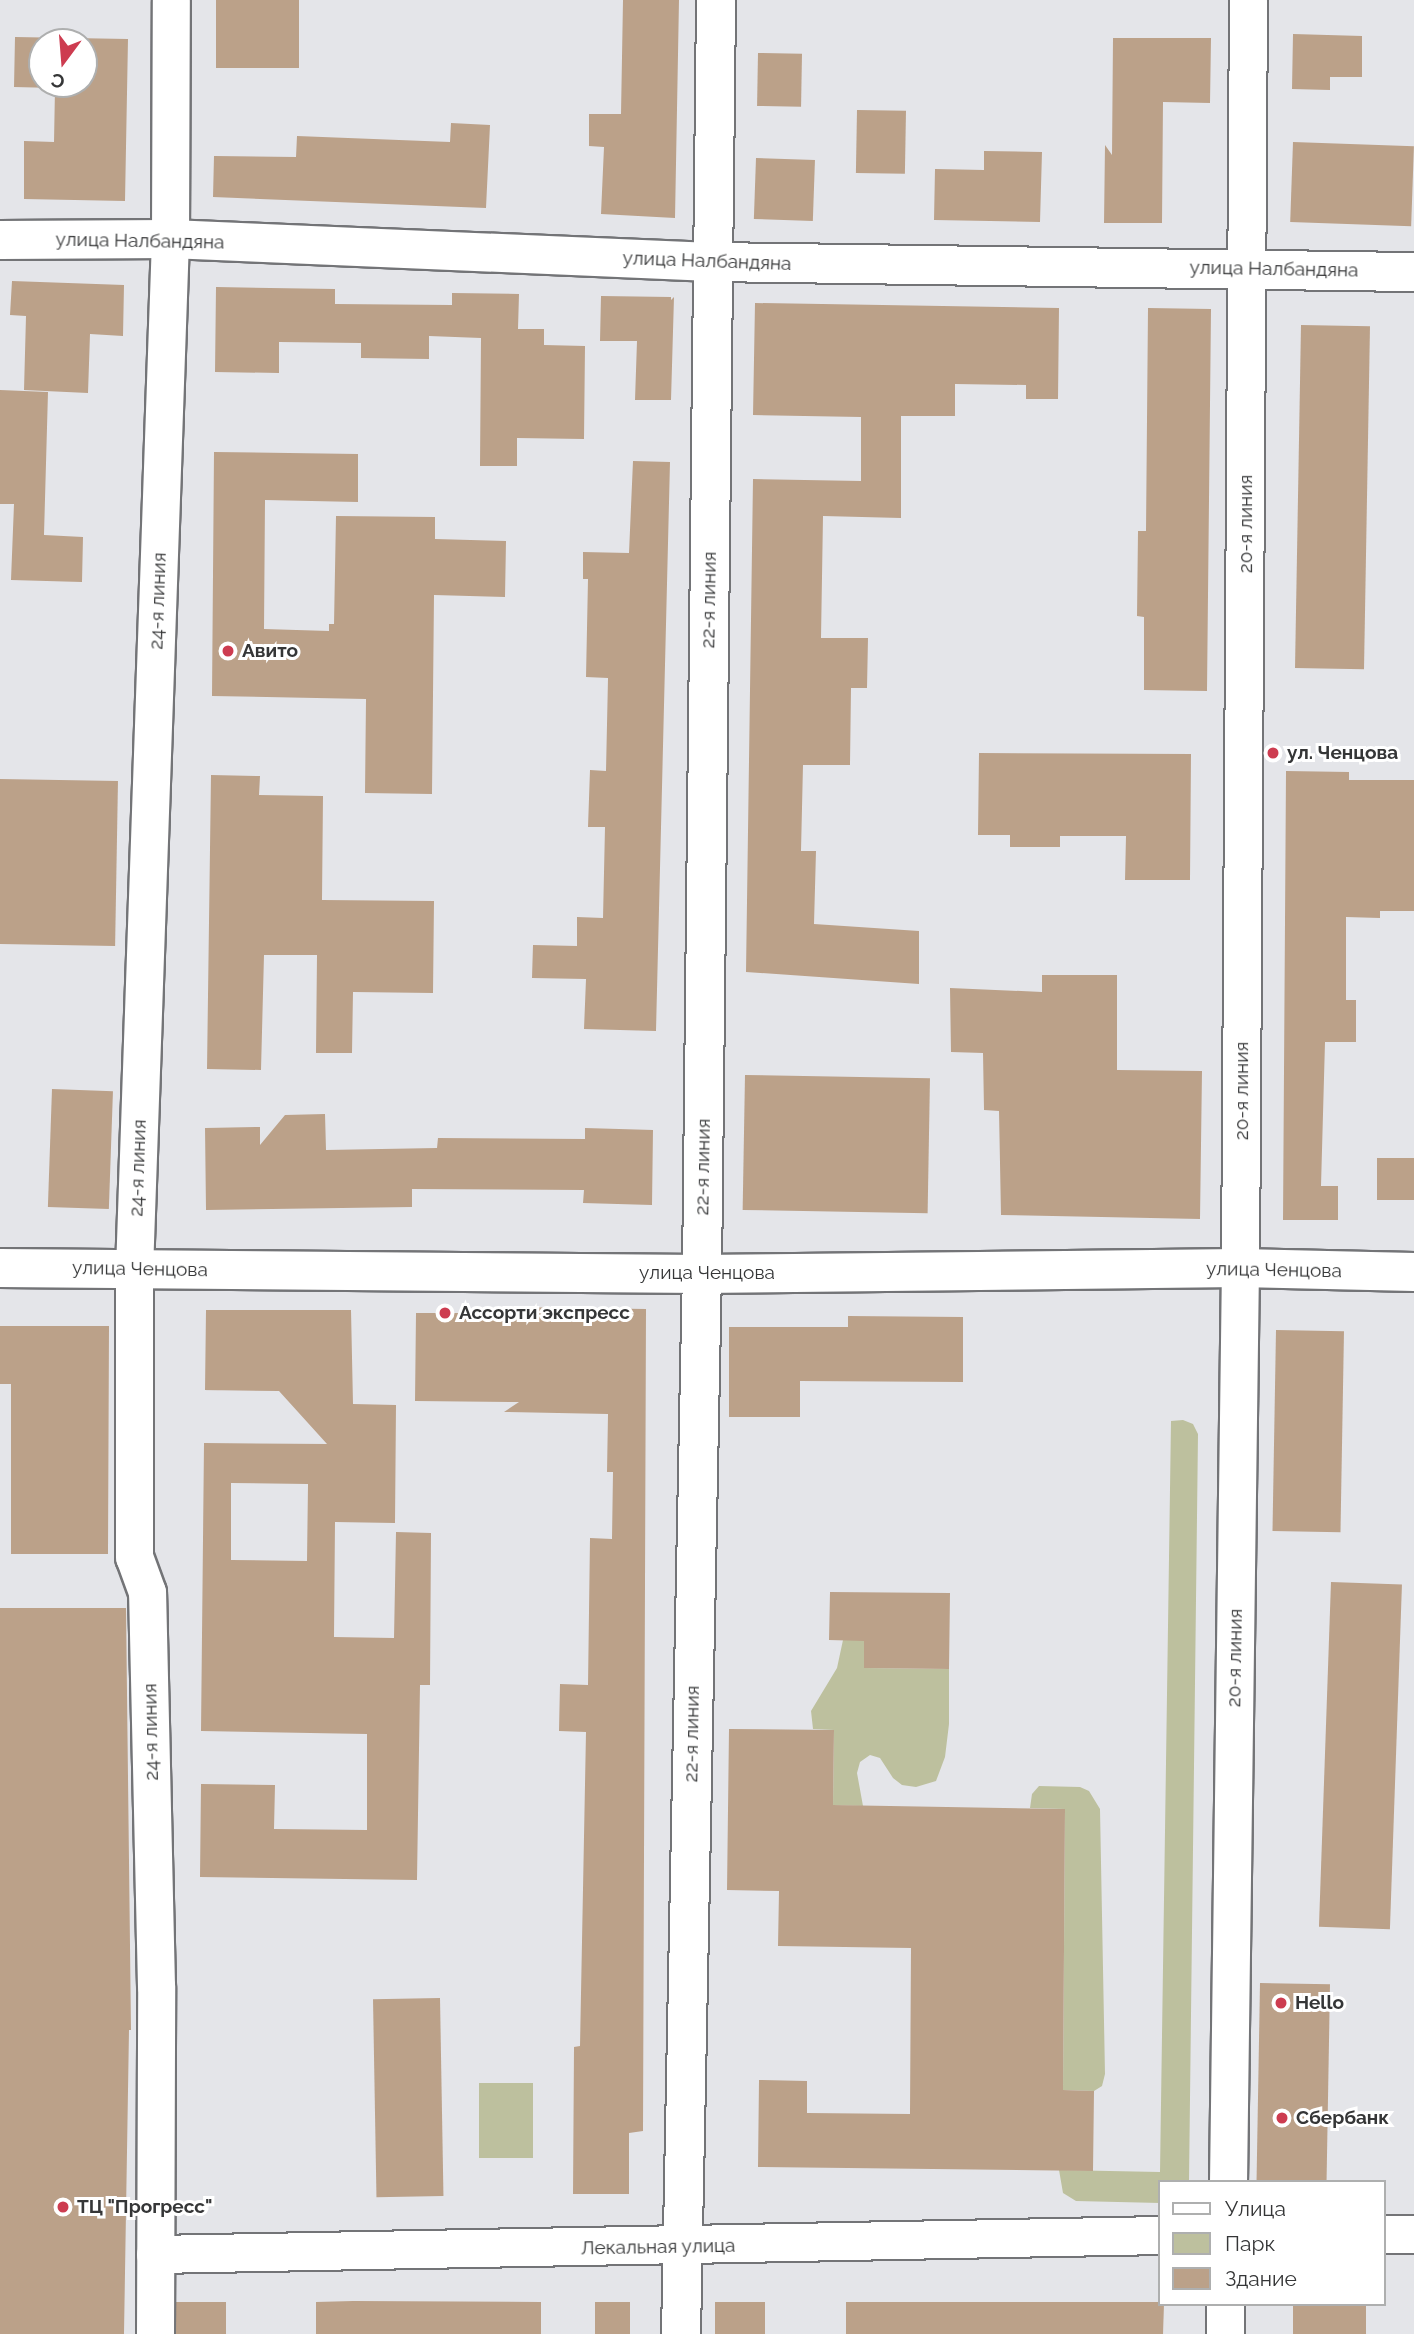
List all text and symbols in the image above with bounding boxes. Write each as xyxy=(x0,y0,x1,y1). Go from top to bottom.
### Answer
north arrow xyxy=(28,28,98,98)
text: С xyxy=(48,69,67,94)
street label: улица Налбандяна xyxy=(55,228,225,254)
street label: улица Налбандяна xyxy=(622,247,792,275)
street label: улица Налбандяна xyxy=(1189,256,1359,282)
street label: 20-я линия xyxy=(1235,475,1257,573)
street label: 22-я линия xyxy=(697,551,721,649)
street label: 24-я линия xyxy=(145,552,171,650)
place label: Авито xyxy=(242,640,298,662)
marker: Авито xyxy=(220,643,236,659)
place label: ул. Ченцова xyxy=(1287,742,1398,764)
marker: ул. Ченцова xyxy=(1265,745,1281,761)
street label: 20-я линия xyxy=(1231,1042,1253,1140)
street label: 22-я линия xyxy=(691,1118,715,1216)
street label: 24-я линия xyxy=(125,1119,151,1217)
street label: улица Ченцова xyxy=(72,1256,208,1282)
street label: улица Ченцова xyxy=(1206,1257,1342,1283)
street label: улица Ченцова xyxy=(639,1262,775,1284)
place label: Ассорти экспресс xyxy=(459,1302,630,1324)
marker: Ассорти экспресс xyxy=(437,1305,453,1321)
street label: 20-я линия xyxy=(1223,1609,1247,1707)
street label: 24-я линия xyxy=(139,1683,163,1781)
street label: 22-я линия xyxy=(680,1685,704,1783)
place label: Hello xyxy=(1295,1992,1344,2014)
marker: Hello xyxy=(1273,1995,1289,2011)
place label: Сбербанк xyxy=(1296,2107,1389,2129)
marker: Сбербанк xyxy=(1274,2110,1290,2126)
legend xyxy=(1158,2180,1386,2306)
place label: ТЦ "Прогресс" xyxy=(77,2196,213,2218)
text: Улица xyxy=(1225,2196,1286,2221)
marker: ТЦ "Прогресс" xyxy=(55,2199,71,2215)
text: Парк xyxy=(1225,2231,1275,2256)
street label: Лекальная улица xyxy=(580,2234,736,2260)
text: Здание xyxy=(1225,2266,1297,2291)

